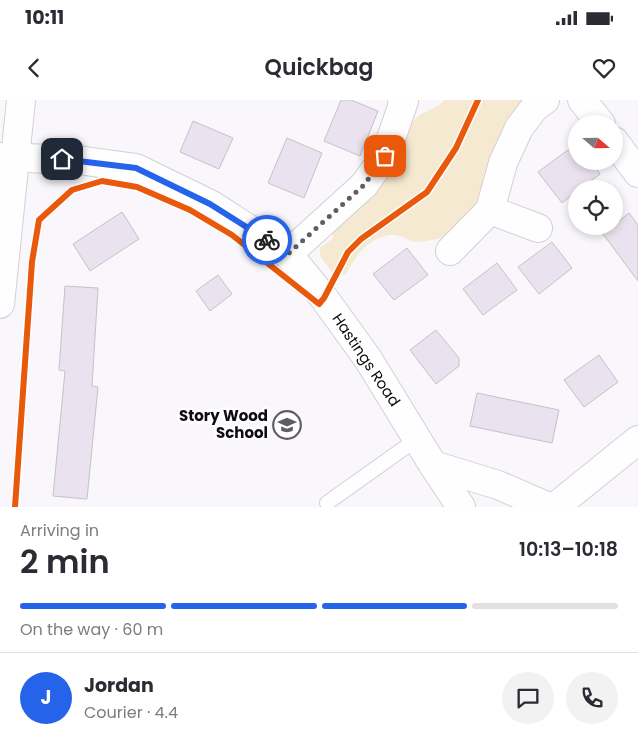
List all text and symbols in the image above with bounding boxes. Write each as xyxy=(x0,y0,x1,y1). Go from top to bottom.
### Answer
text: 10:11 xyxy=(25,4,64,31)
text: Quickbag xyxy=(265,52,373,83)
icon: back xyxy=(20,54,48,82)
icon: heart xyxy=(590,54,618,82)
north arrow xyxy=(568,115,622,170)
map controls xyxy=(568,115,623,235)
pin xyxy=(364,135,406,177)
pin xyxy=(41,138,83,180)
icon: bag xyxy=(371,142,399,170)
icon: home xyxy=(48,145,76,173)
button: locate xyxy=(568,180,623,235)
courier xyxy=(242,215,292,265)
icon: bike xyxy=(253,226,281,254)
street label: Hastings Road xyxy=(327,309,405,410)
place label: Story Wood School xyxy=(179,405,268,443)
school or university icon: Story Wood School xyxy=(272,410,302,440)
text: Arriving in xyxy=(20,519,99,542)
text: 10:13–10:18 xyxy=(519,536,618,563)
text: 2 min xyxy=(20,539,110,584)
text: On the way · 60 m xyxy=(20,618,163,641)
text: Jordan xyxy=(84,672,154,699)
button: chat xyxy=(502,672,554,724)
button: phone xyxy=(566,672,618,724)
text: J xyxy=(41,684,51,711)
text: Courier · 4.4 xyxy=(84,701,178,724)

